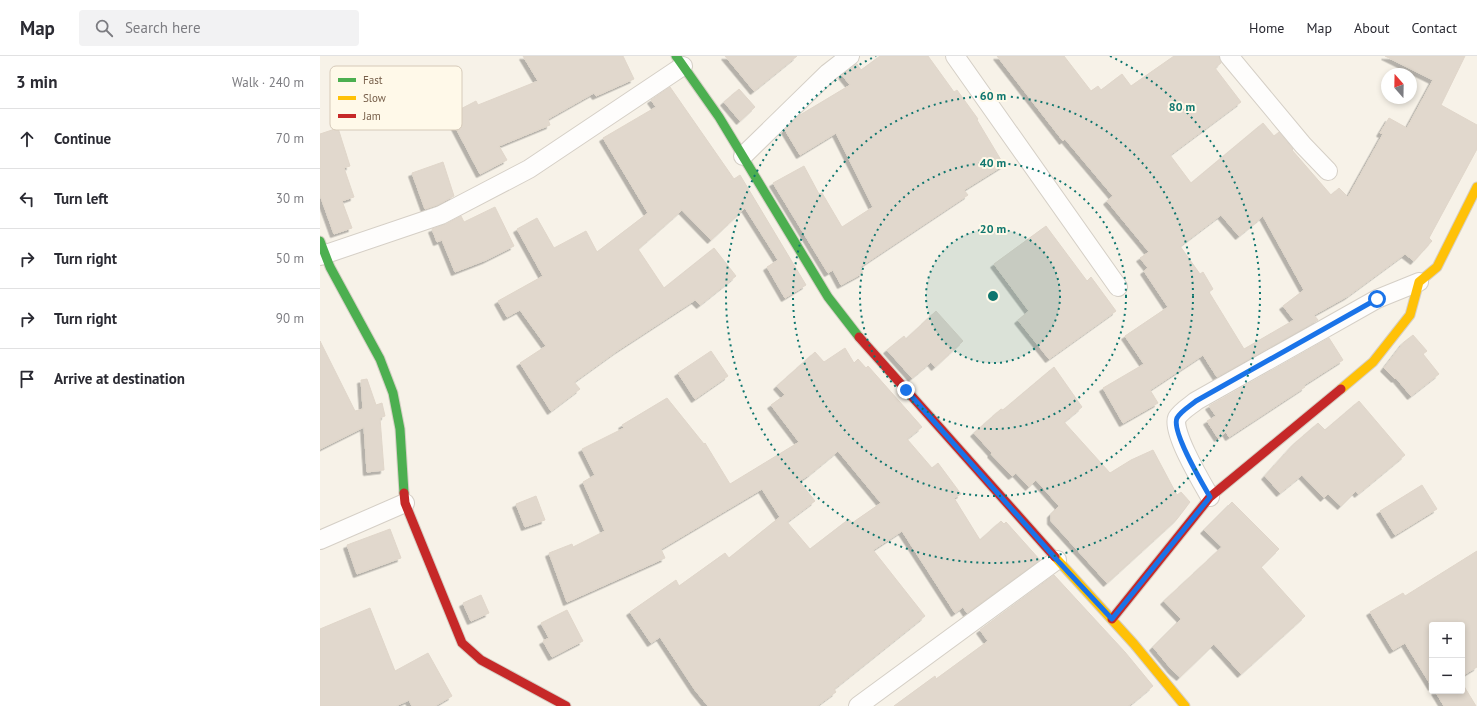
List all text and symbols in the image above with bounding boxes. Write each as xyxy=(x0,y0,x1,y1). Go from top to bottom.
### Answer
search box xyxy=(79,10,359,46)
text: Map xyxy=(20,16,55,40)
icon: search xyxy=(93,17,115,39)
text: Search here xyxy=(125,18,201,37)
text: Home xyxy=(1249,19,1284,37)
text: Map xyxy=(1306,19,1332,37)
text: About xyxy=(1354,19,1390,37)
text: Contact xyxy=(1412,19,1457,37)
legend xyxy=(330,66,462,130)
north arrow xyxy=(1381,68,1417,104)
text: 3 min xyxy=(16,71,57,93)
text: Fast xyxy=(363,73,383,87)
text: Walk · 240 m xyxy=(232,74,304,91)
text: 60 m xyxy=(980,88,1006,103)
text: Slow xyxy=(363,91,386,105)
text: 80 m xyxy=(1169,99,1195,114)
text: Jam xyxy=(362,109,381,123)
icon: ahead xyxy=(16,128,38,150)
text: Continue xyxy=(54,129,111,148)
text: 70 m xyxy=(276,130,304,147)
text: 40 m xyxy=(980,155,1006,170)
icon: left xyxy=(16,188,38,210)
text: Turn left xyxy=(54,189,108,208)
text: 30 m xyxy=(276,190,304,207)
text: 20 m xyxy=(980,221,1006,236)
icon: right xyxy=(16,248,38,270)
text: Turn right xyxy=(54,249,117,268)
text: 50 m xyxy=(276,250,304,267)
centre of rings xyxy=(986,289,1000,303)
route start xyxy=(1368,290,1386,308)
icon: right xyxy=(16,308,38,330)
text: Turn right xyxy=(54,309,117,328)
text: 90 m xyxy=(276,310,304,327)
icon: arrive xyxy=(16,368,38,390)
text: Arrive at destination xyxy=(54,369,185,388)
route end xyxy=(897,381,915,399)
map controls xyxy=(1429,622,1465,694)
button: + xyxy=(1429,622,1465,658)
button: − xyxy=(1429,658,1465,694)

